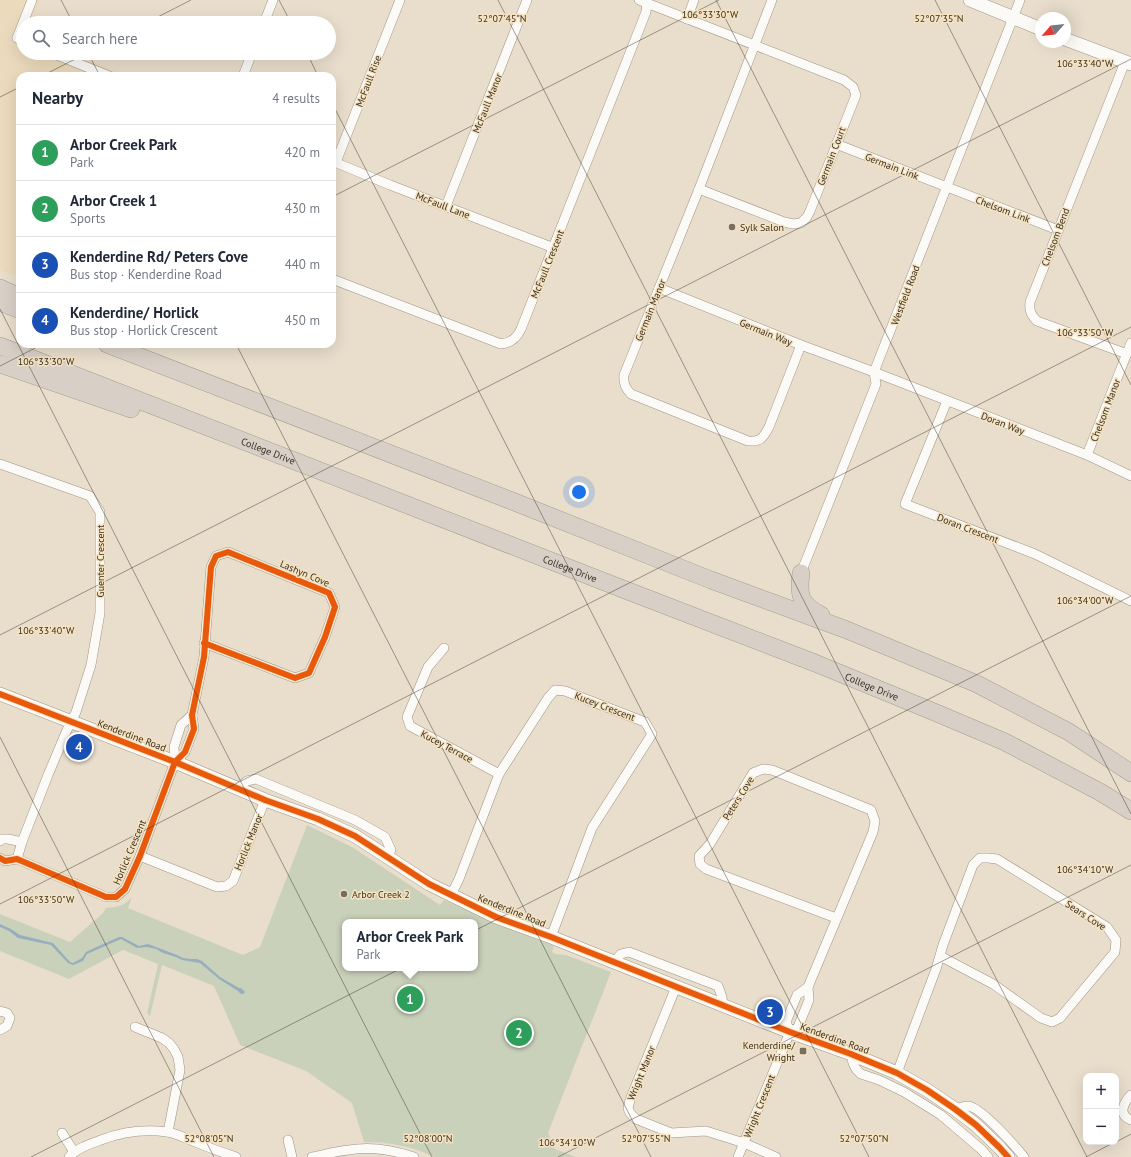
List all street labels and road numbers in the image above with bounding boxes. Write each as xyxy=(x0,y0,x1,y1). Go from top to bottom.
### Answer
street label: McFaull Rise xyxy=(353,53,384,109)
street label: McFaull Manor xyxy=(470,71,506,135)
street label: Germain Court xyxy=(814,124,849,187)
street label: Germain Link xyxy=(863,150,921,183)
street label: McFaull Lane xyxy=(414,189,472,222)
street label: Chelsom Link xyxy=(974,193,1032,226)
street label: Chelsom Bend xyxy=(1038,206,1073,268)
street label: McFaull Crescent xyxy=(528,227,567,300)
street label: Westfield Road xyxy=(888,263,923,327)
street label: Germain Manor xyxy=(632,277,669,343)
street label: Germain Way xyxy=(738,316,794,349)
street label: Chelsom Manor xyxy=(1087,376,1124,444)
street label: Doran Way xyxy=(979,409,1027,438)
street label: College Drive xyxy=(239,435,297,468)
street label: Doran Crescent xyxy=(935,511,1001,546)
street label: Guenter Crescent xyxy=(94,524,107,597)
street label: College Drive xyxy=(541,552,599,585)
street label: Lashyn Cove xyxy=(278,557,332,590)
street label: College Drive xyxy=(843,670,901,704)
street label: Kucey Crescent xyxy=(573,689,637,724)
street label: Kenderdine Road xyxy=(96,716,168,755)
street label: Kucey Terrace xyxy=(418,727,475,766)
street label: Peters Cove xyxy=(720,774,757,823)
street label: Horlick Manor xyxy=(231,811,266,872)
street label: Horlick Crescent xyxy=(110,817,149,887)
street label: Kenderdine Road xyxy=(476,891,548,930)
street label: Sears Cove xyxy=(1063,897,1109,933)
street label: Kenderdine Road xyxy=(799,1020,871,1057)
street label: Wright Manor xyxy=(625,1043,659,1102)
street label: Wright Crescent xyxy=(741,1072,778,1140)

